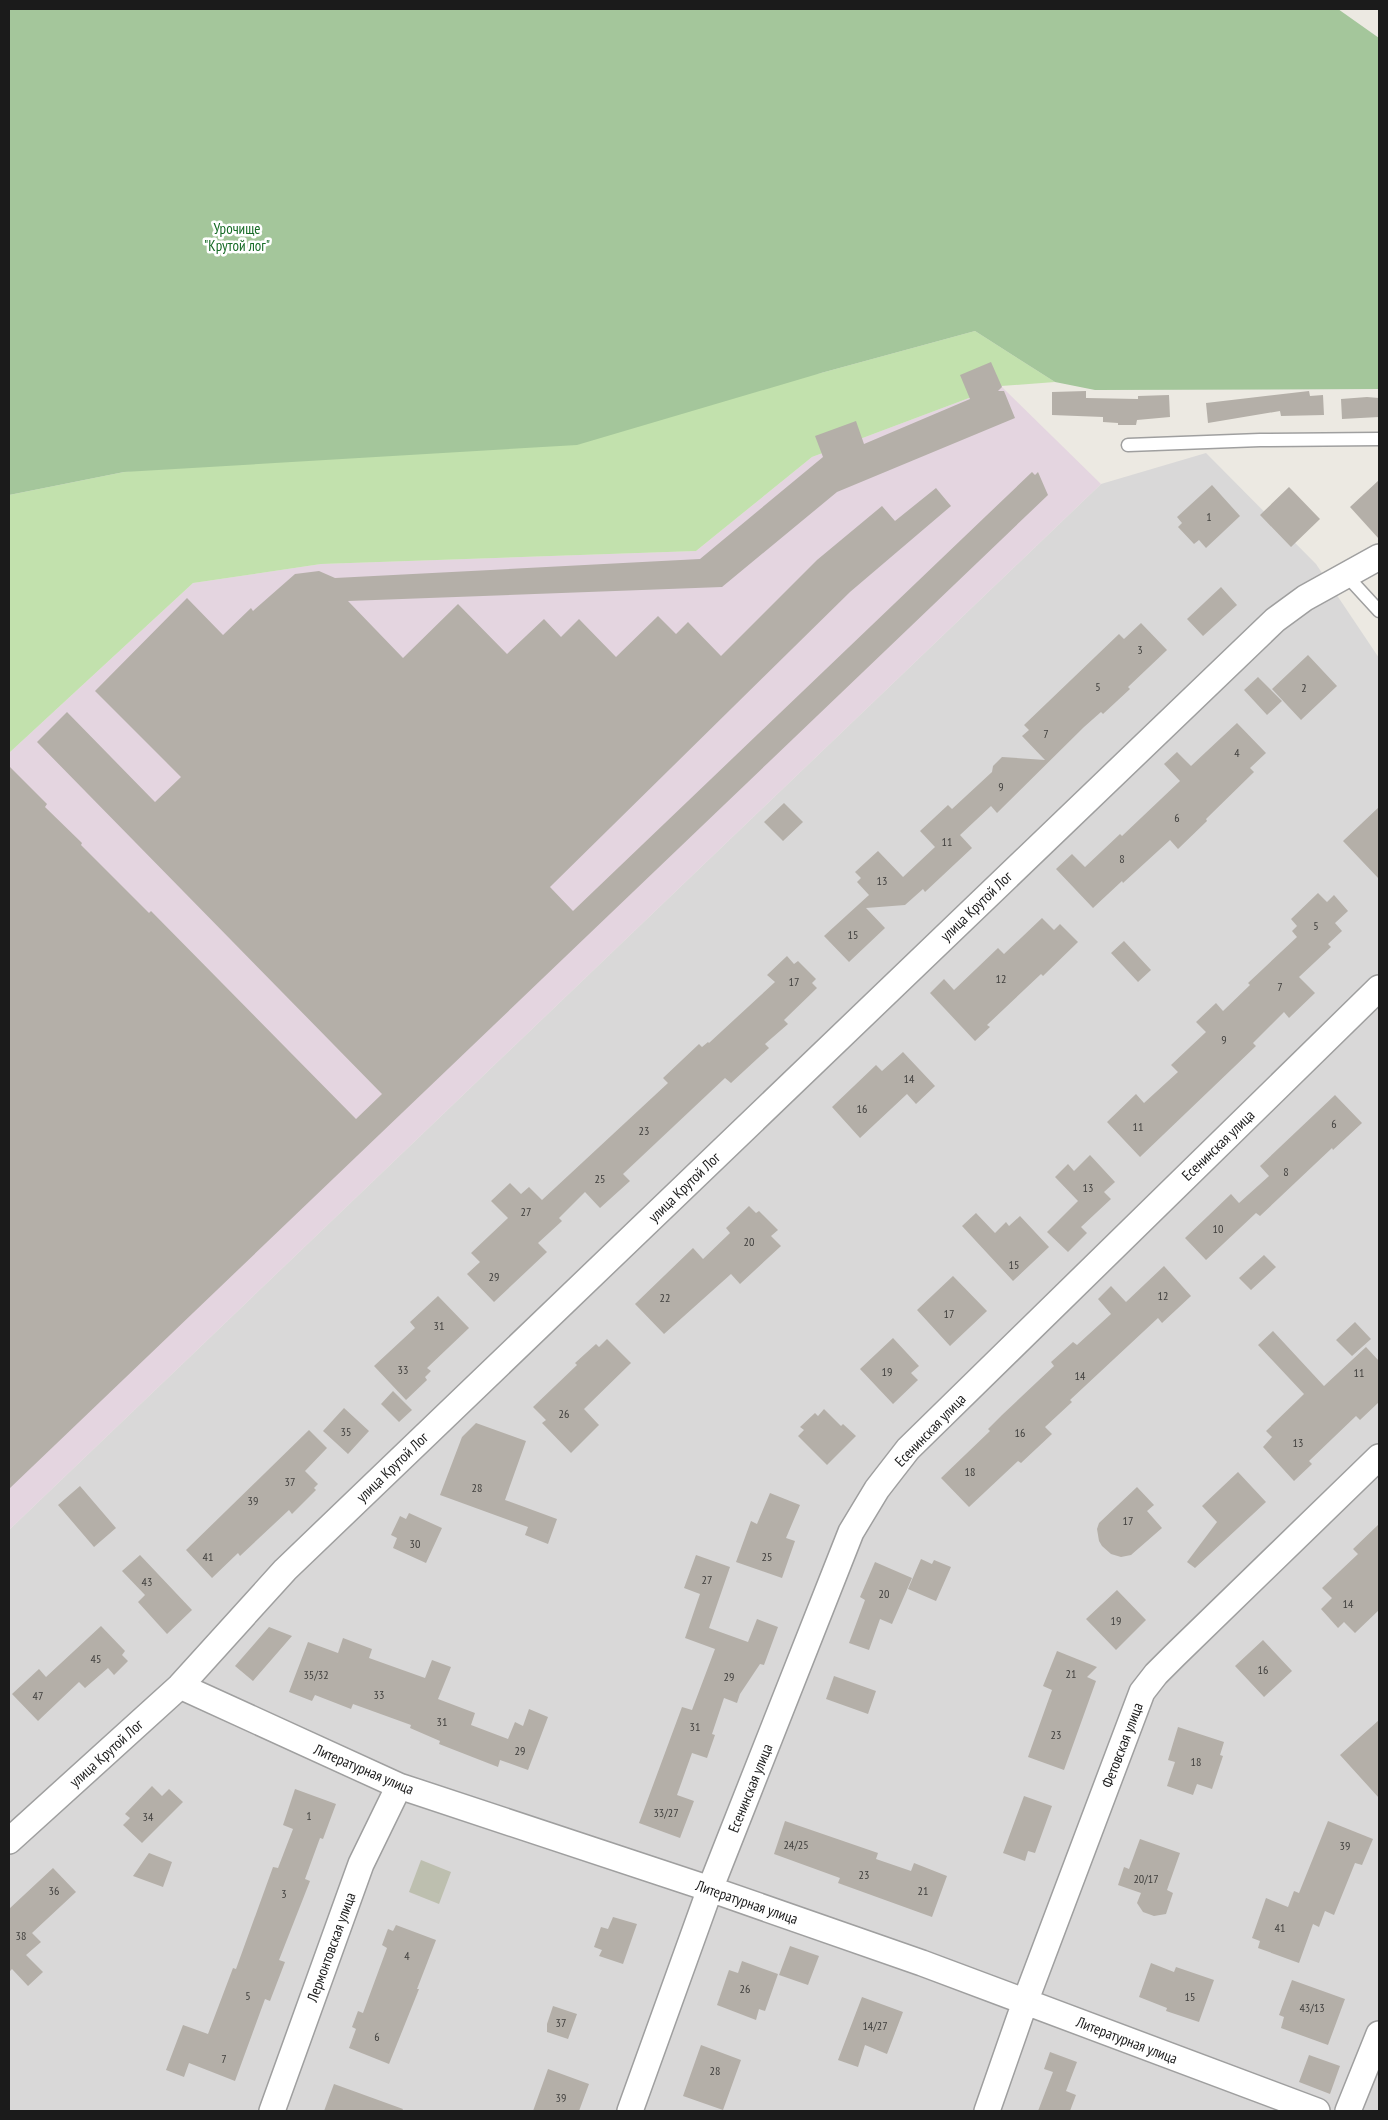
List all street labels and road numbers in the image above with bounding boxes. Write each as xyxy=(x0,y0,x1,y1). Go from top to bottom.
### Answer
street label: улица Крутой Лог xyxy=(936,867,1016,945)
street label: Есенинская улица xyxy=(1178,1105,1258,1185)
street label: улица Крутой Лог xyxy=(644,1148,724,1226)
street label: Есенинская улица xyxy=(890,1390,970,1470)
street label: улица Крутой Лог xyxy=(352,1428,432,1506)
street label: Фетовская улица xyxy=(1097,1700,1147,1790)
street label: улица Крутой Лог xyxy=(65,1715,147,1791)
street label: Литературная улица xyxy=(310,1739,417,1799)
street label: Есенинская улица xyxy=(724,1741,776,1835)
street label: Литературная улица xyxy=(693,1875,800,1928)
street label: Лермонтовская улица xyxy=(302,1890,360,2005)
street label: Литературная улица xyxy=(1073,2012,1180,2068)

